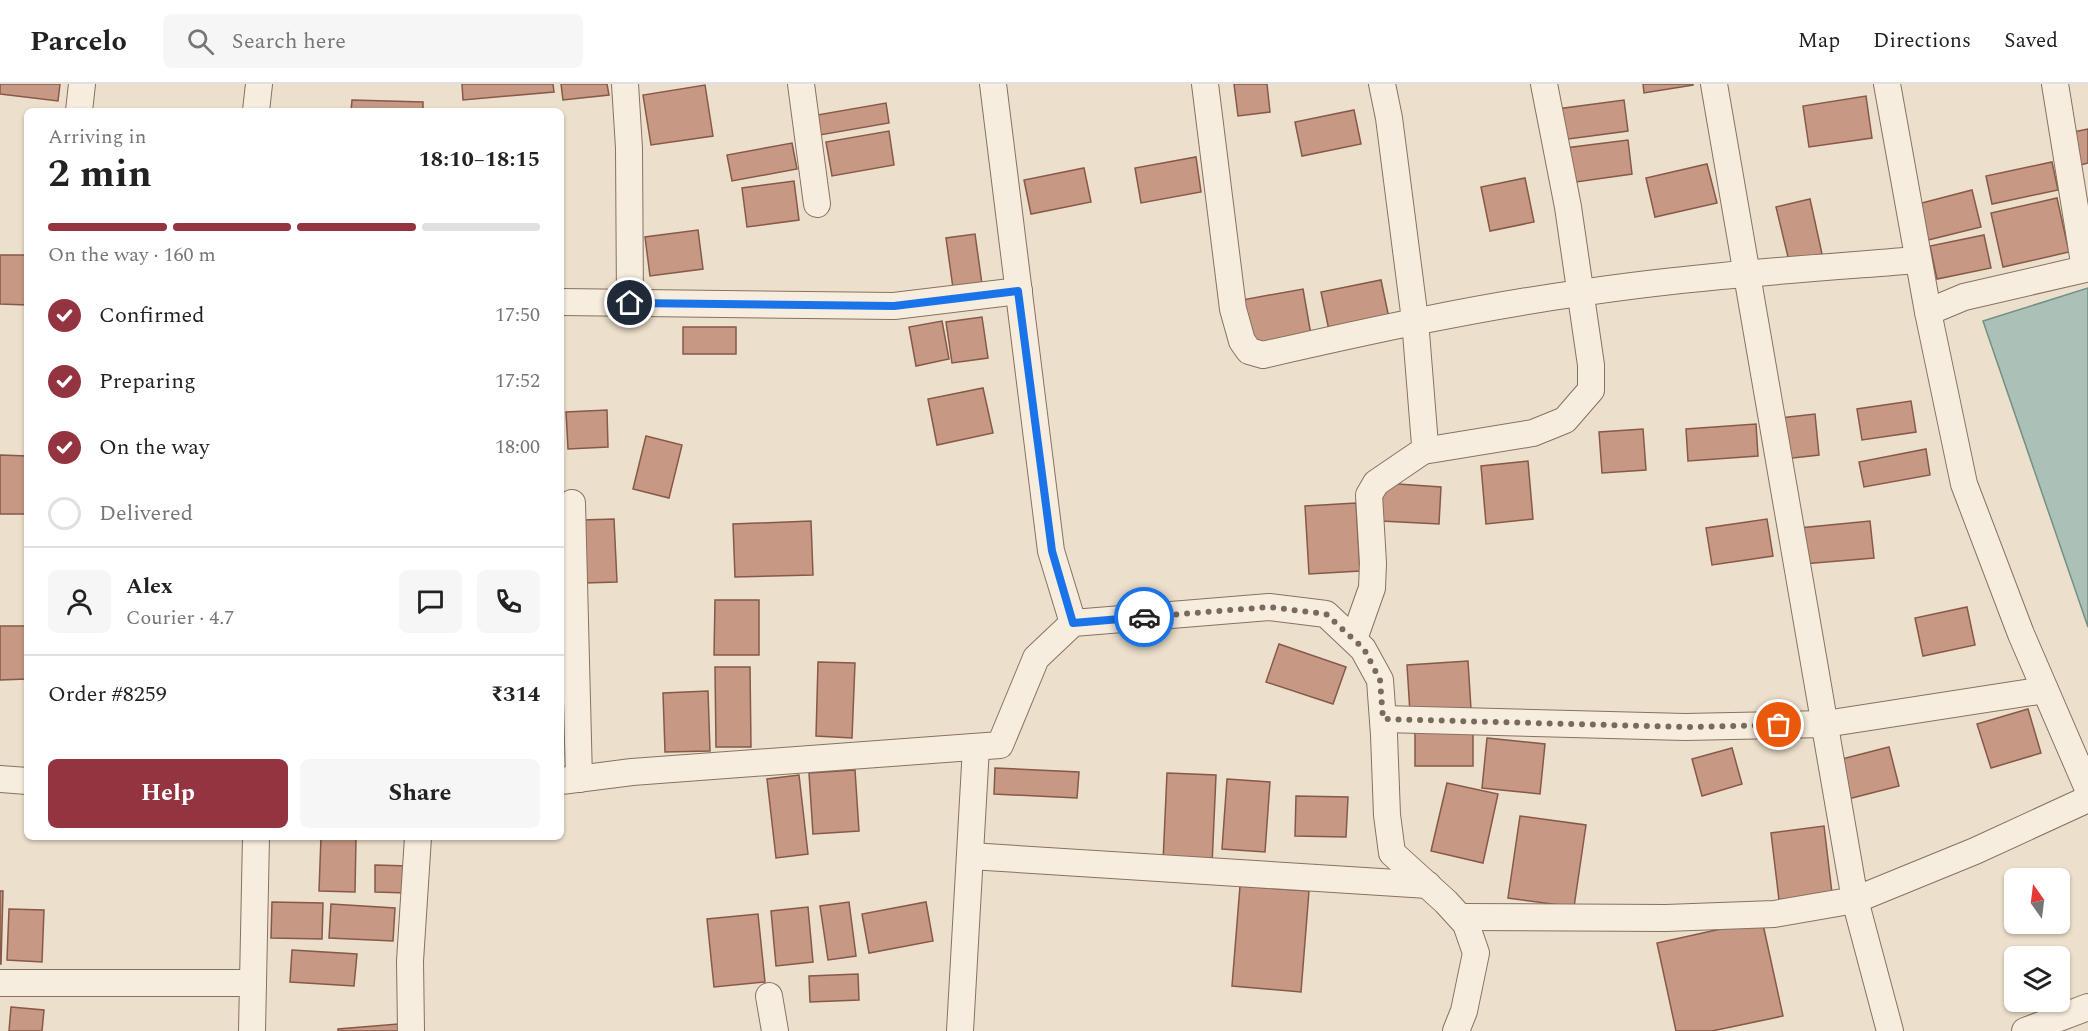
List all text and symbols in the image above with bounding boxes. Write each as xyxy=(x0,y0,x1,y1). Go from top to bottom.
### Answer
search box xyxy=(163,14,583,68)
text: Parcelo xyxy=(30,20,127,63)
icon: search xyxy=(184,25,217,58)
text: Search here xyxy=(232,25,346,58)
text: Map xyxy=(1798,25,1840,57)
text: Directions xyxy=(1873,25,1971,57)
text: Saved xyxy=(2004,25,2058,57)
text: Arriving in xyxy=(48,122,146,152)
text: 18:10–18:15 xyxy=(418,143,540,176)
text: 2 min xyxy=(48,145,152,204)
text: On the way · 160 m xyxy=(48,240,216,270)
pin xyxy=(604,277,655,328)
icon: home xyxy=(613,286,646,319)
icon: check xyxy=(48,299,81,332)
text: Confirmed xyxy=(99,299,205,332)
text: 17:50 xyxy=(495,300,540,330)
icon: check xyxy=(48,365,81,398)
text: Preparing xyxy=(99,365,196,398)
text: 17:52 xyxy=(495,366,540,396)
icon: check xyxy=(48,431,81,464)
text: On the way xyxy=(99,431,210,464)
text: 18:00 xyxy=(495,432,540,462)
text: Delivered xyxy=(99,497,193,530)
button: person xyxy=(48,570,111,633)
text: Alex xyxy=(126,570,173,603)
button: chat xyxy=(399,570,462,633)
button: phone xyxy=(477,570,540,633)
courier xyxy=(1114,587,1174,647)
icon: car xyxy=(1128,601,1161,634)
text: Courier · 4.7 xyxy=(126,603,234,633)
text: Order #8259 xyxy=(48,678,167,711)
text: ₹314 xyxy=(491,678,540,711)
pin xyxy=(1753,699,1804,750)
icon: bag xyxy=(1762,708,1795,741)
button: Help xyxy=(48,759,288,828)
button: Share xyxy=(300,759,540,828)
north arrow xyxy=(2004,868,2070,934)
map controls xyxy=(2004,868,2070,1012)
button: layers xyxy=(2004,946,2070,1012)

